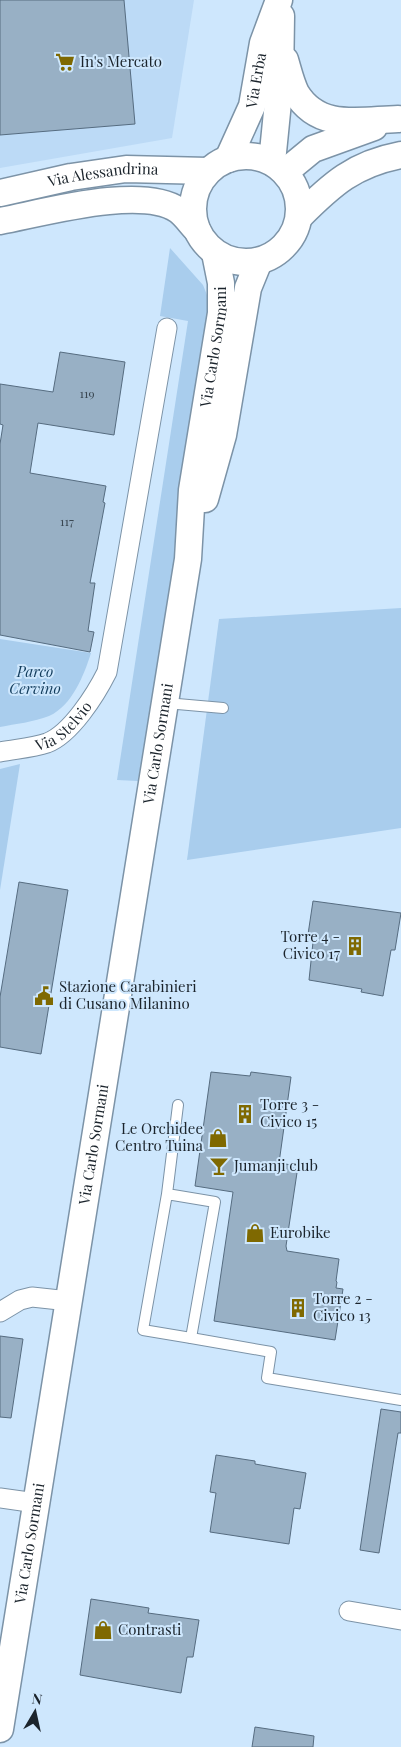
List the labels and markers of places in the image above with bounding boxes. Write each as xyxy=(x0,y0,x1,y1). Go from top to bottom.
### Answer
supermarket icon: In's Mercato xyxy=(54,51,76,73)
place label: In's Mercato xyxy=(80,51,162,71)
place label: Torre 4 - Civico 17 xyxy=(280,926,340,963)
building icon: Torre 4 - Civico 17 xyxy=(344,935,366,957)
place label: Stazione Carabinieri di Cusano Milanino xyxy=(59,976,197,1013)
public building icon: Stazione Carabinieri di Cusano Milanino xyxy=(33,985,55,1007)
place label: Torre 3 - Civico 15 xyxy=(260,1094,319,1131)
building icon: Torre 3 - Civico 15 xyxy=(234,1103,256,1125)
place label: Le Orchidee Centro Tuina xyxy=(115,1118,204,1155)
shop icon: Le Orchidee Centro Tuina xyxy=(207,1127,229,1149)
bar icon: Jumanji club xyxy=(208,1155,230,1177)
place label: Jumanji club xyxy=(233,1155,318,1175)
shop icon: Eurobike xyxy=(244,1222,266,1244)
place label: Eurobike xyxy=(270,1222,331,1242)
place label: Torre 2 - Civico 13 xyxy=(313,1288,373,1325)
building icon: Torre 2 - Civico 13 xyxy=(287,1297,309,1319)
shop icon: Contrasti xyxy=(92,1619,114,1641)
place label: Contrasti xyxy=(118,1619,182,1639)

